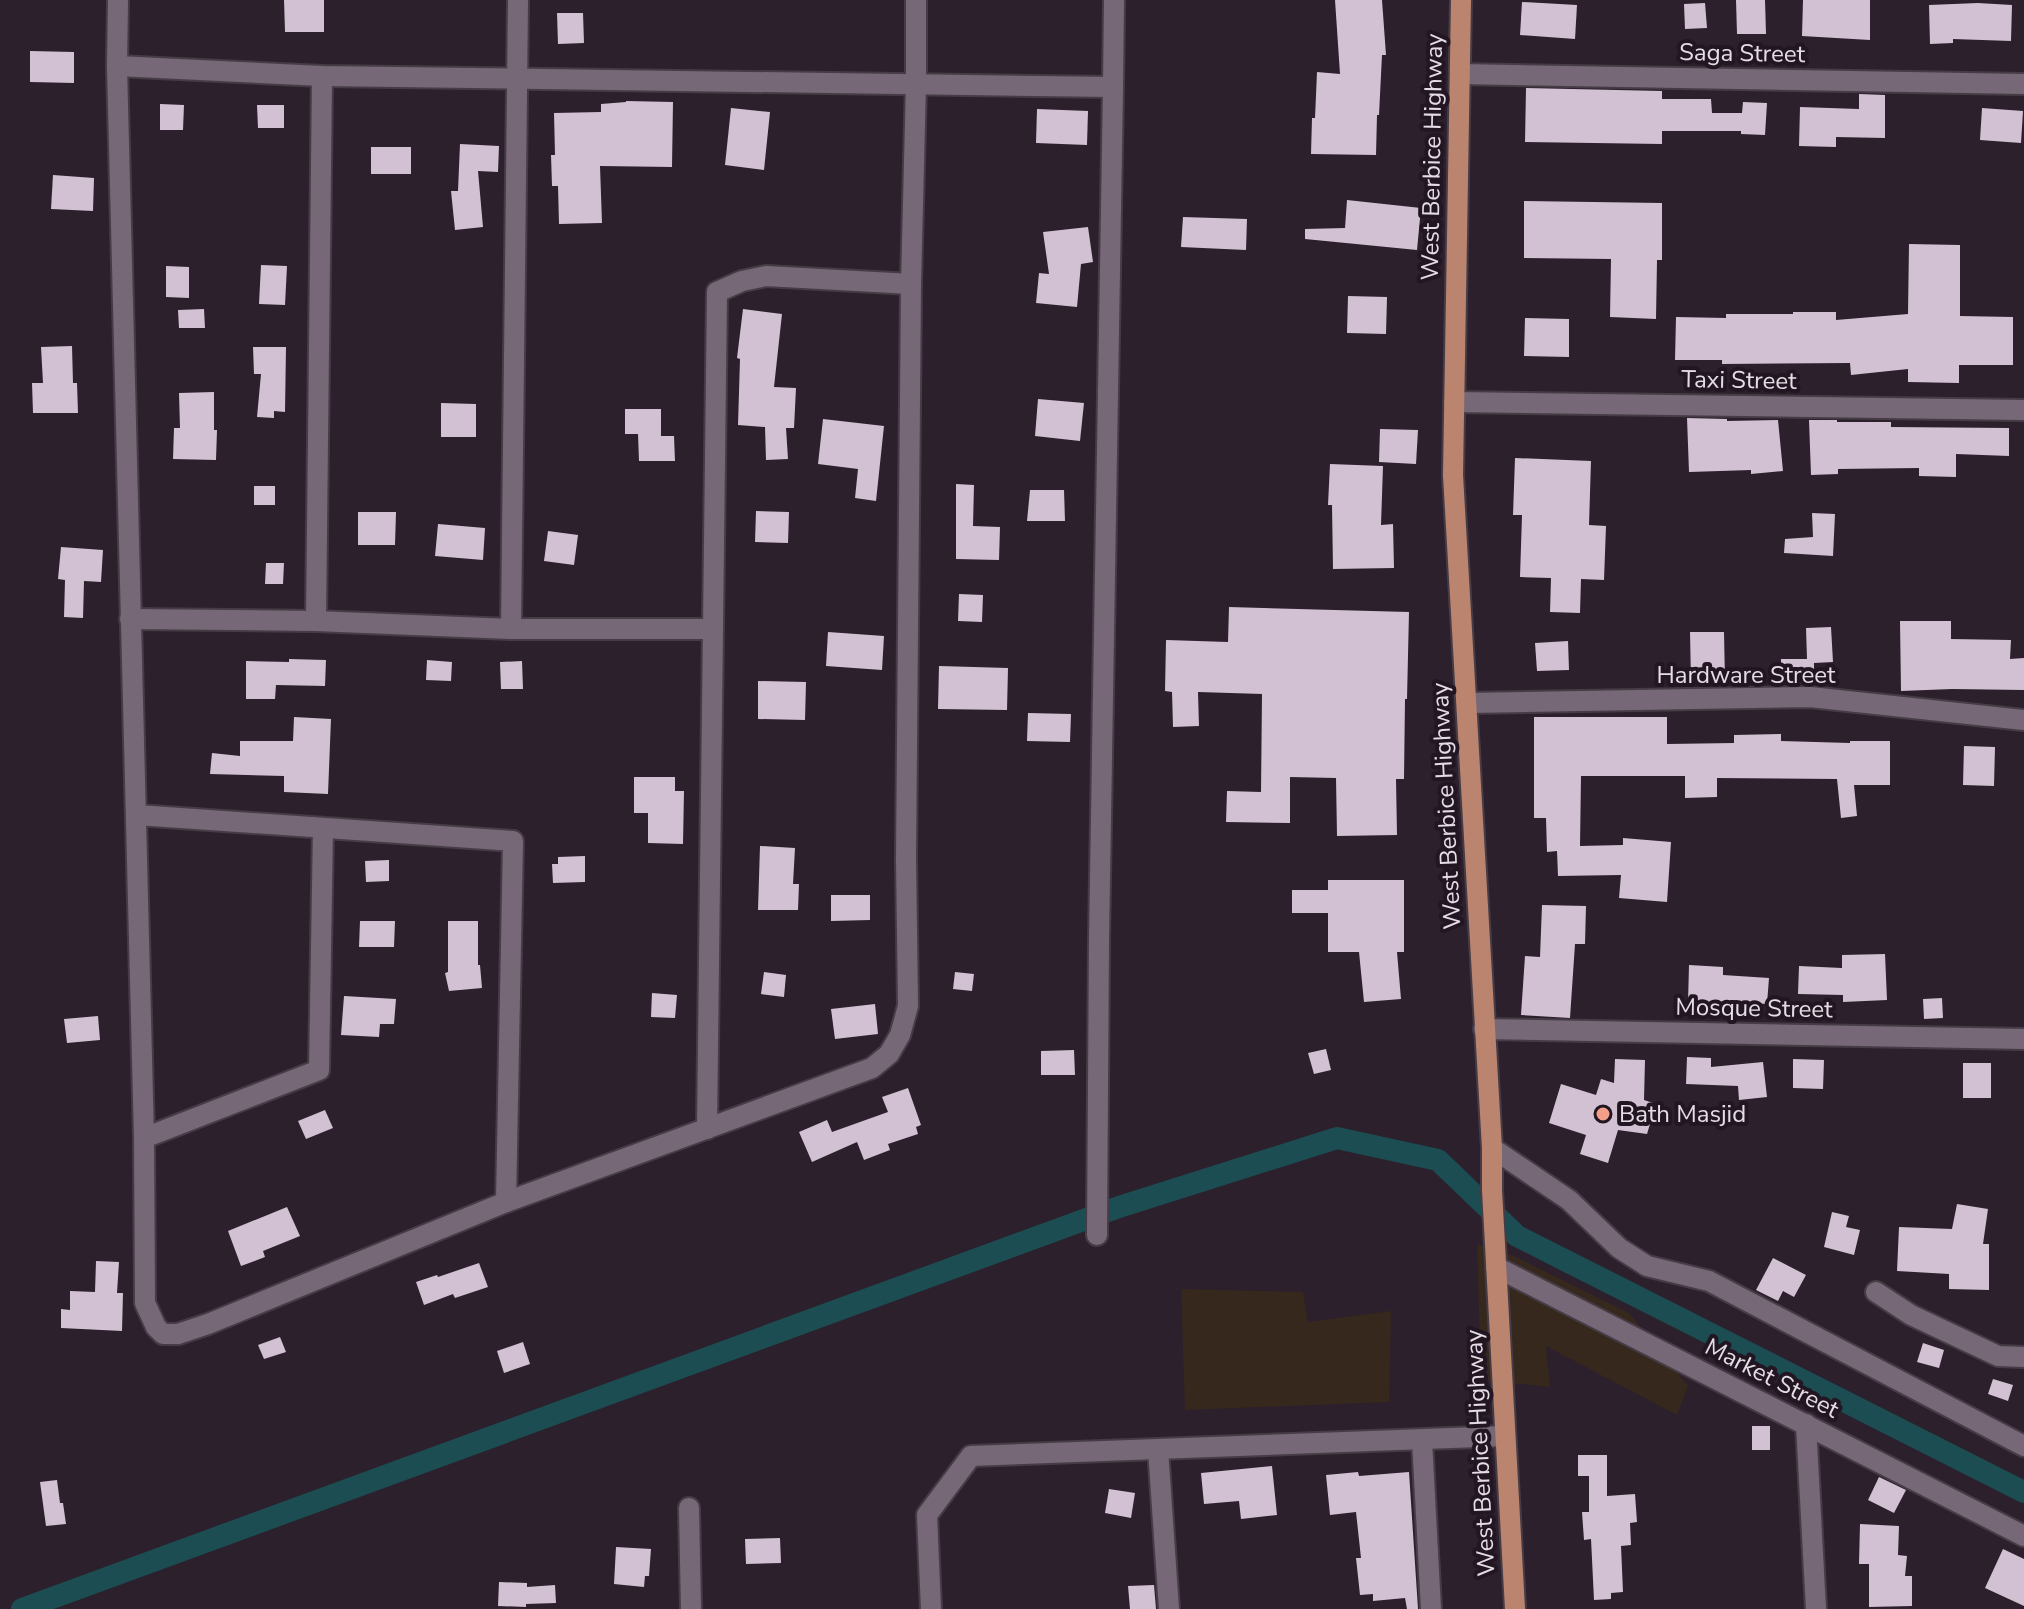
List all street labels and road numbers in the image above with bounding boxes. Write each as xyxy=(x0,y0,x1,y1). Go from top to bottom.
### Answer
street label: West Berbice Highway xyxy=(1414,33,1450,281)
street label: Saga Street xyxy=(1679,36,1806,70)
street label: Taxi Street xyxy=(1681,363,1797,397)
street label: Hardware Street xyxy=(1657,659,1836,691)
street label: West Berbice Highway xyxy=(1424,681,1468,930)
street label: Mosque Street xyxy=(1675,991,1834,1025)
street label: West Berbice Highway xyxy=(1458,1328,1502,1577)
street label: Market Street xyxy=(1700,1331,1845,1426)

